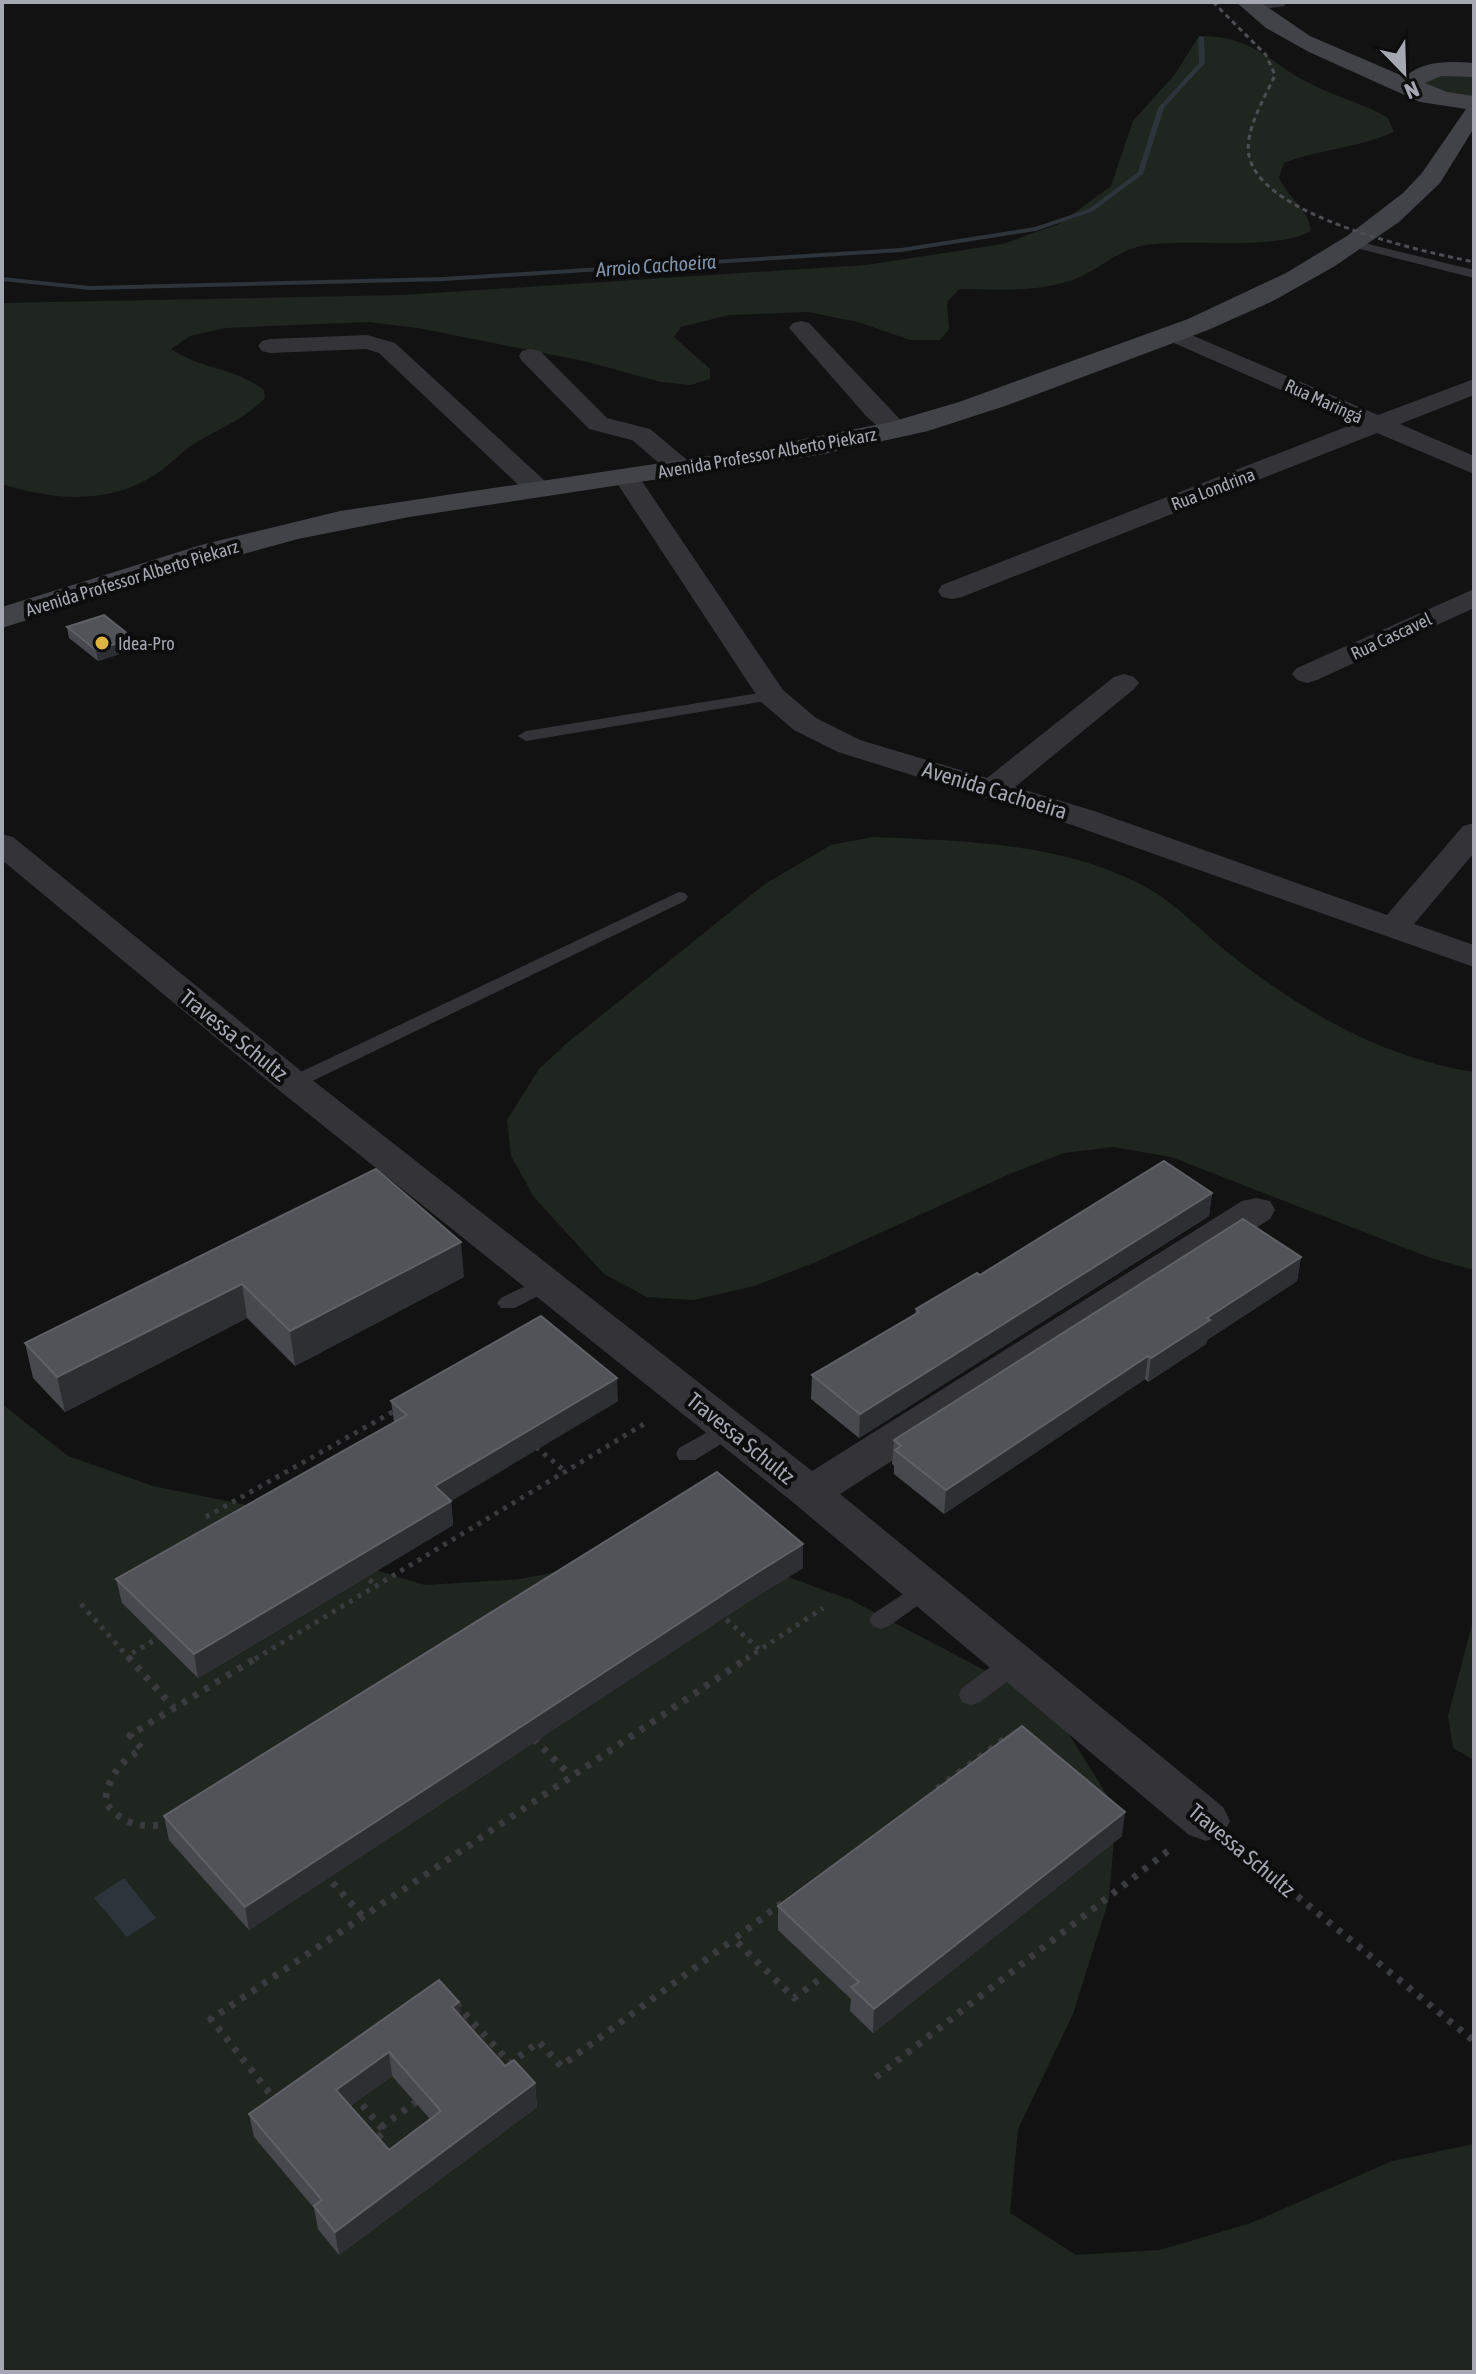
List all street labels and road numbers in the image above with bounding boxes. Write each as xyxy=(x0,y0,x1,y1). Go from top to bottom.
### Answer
street label: Rua Maringá xyxy=(1282,375,1366,427)
street label: Avenida Professor Alberto Piekarz xyxy=(656,423,878,483)
street label: Rua Londrina xyxy=(1168,463,1258,515)
street label: Avenida Professor Alberto Piekarz xyxy=(23,535,241,620)
street label: Rua Cascavel xyxy=(1347,608,1435,664)
street label: Avenida Cachoeira xyxy=(920,756,1070,824)
street label: Travessa Schultz xyxy=(175,984,293,1086)
street label: Travessa Schultz xyxy=(682,1387,800,1489)
street label: Travessa Schultz xyxy=(1183,1798,1301,1902)

